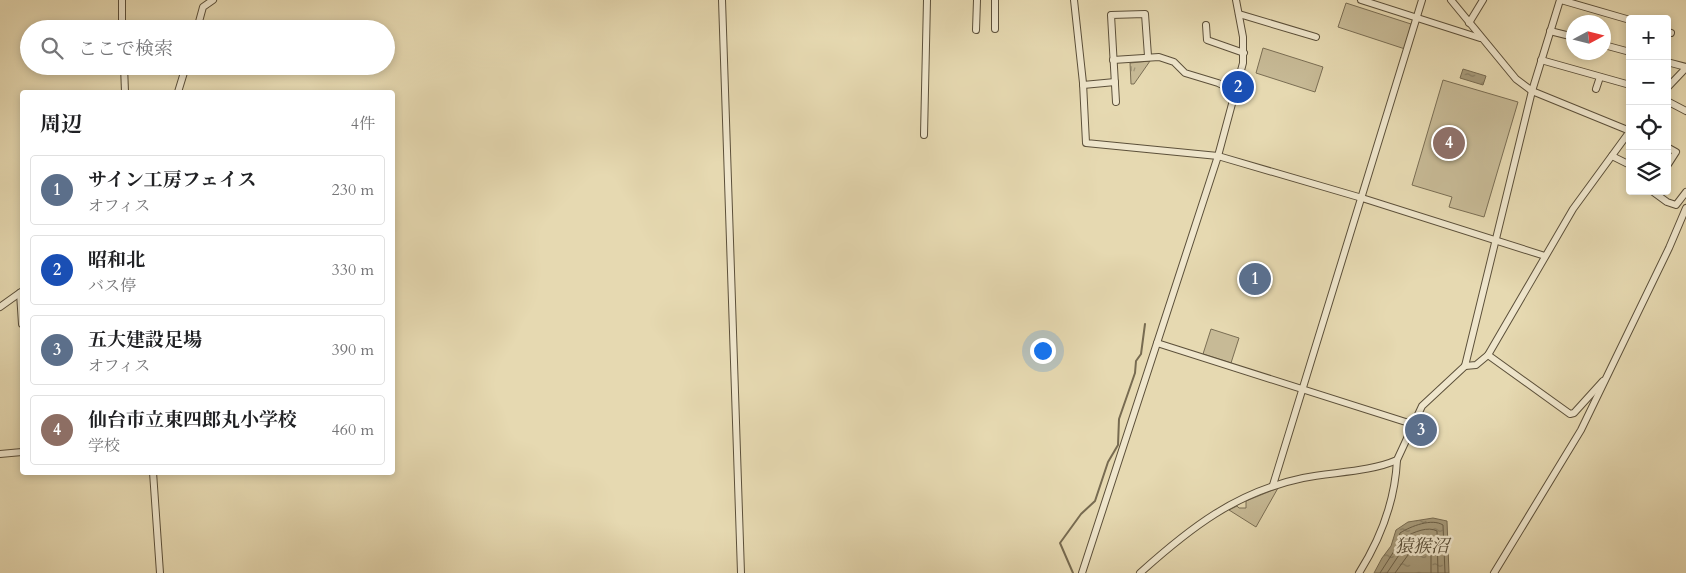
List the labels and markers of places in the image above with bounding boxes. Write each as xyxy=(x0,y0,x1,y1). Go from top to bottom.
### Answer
pin: 2 xyxy=(1222,68,1254,106)
pin: 4 xyxy=(1433,124,1465,162)
pin: 1 xyxy=(1239,260,1271,298)
pin: 3 xyxy=(1405,411,1437,449)

